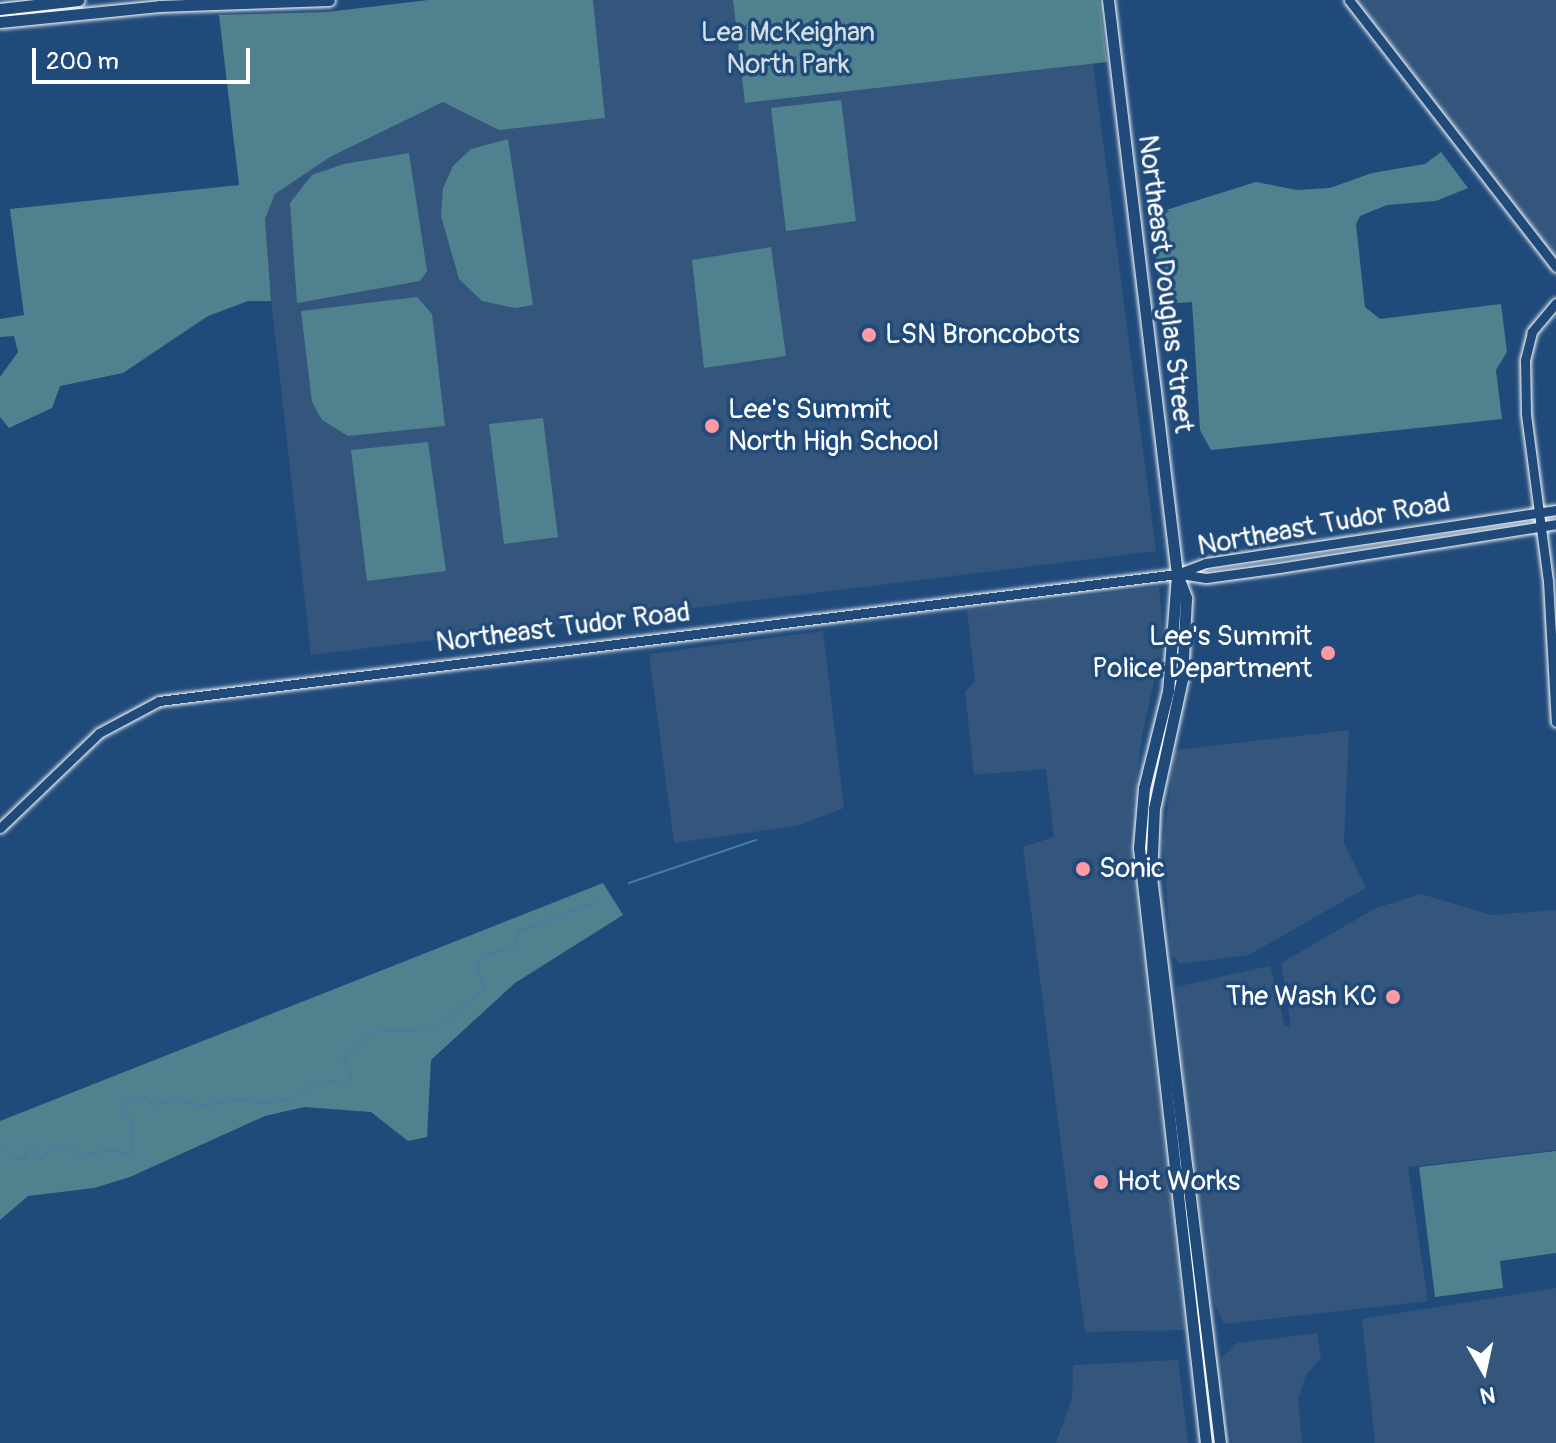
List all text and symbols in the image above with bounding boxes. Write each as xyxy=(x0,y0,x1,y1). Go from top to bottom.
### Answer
park label: Lea McKeighan North Park xyxy=(701,16,875,82)
scale bar xyxy=(36,32,254,82)
text: 200 m xyxy=(46,47,119,76)
street label: Northeast Douglas Street xyxy=(1130,133,1200,435)
place label: LSN Broncobots xyxy=(885,318,1080,352)
marker: LSN Broncobots xyxy=(860,326,878,344)
place label: Lee's Summit North High School xyxy=(728,393,939,459)
marker: Lee's Summit North High School xyxy=(703,417,721,435)
street label: Northeast Tudor Road xyxy=(1195,486,1453,564)
street label: Northeast Tudor Road xyxy=(434,596,692,660)
place label: Lee's Summit Police Department xyxy=(1092,620,1312,686)
marker: Lee's Summit Police Department xyxy=(1319,644,1337,662)
place label: Sonic xyxy=(1099,852,1165,886)
marker: Sonic xyxy=(1074,860,1092,878)
place label: The Wash KC xyxy=(1226,980,1377,1014)
marker: The Wash KC xyxy=(1384,988,1402,1006)
place label: Hot Works xyxy=(1117,1165,1240,1199)
marker: Hot Works xyxy=(1092,1173,1110,1191)
north arrow xyxy=(1444,1331,1524,1411)
text: N xyxy=(1478,1380,1497,1410)

